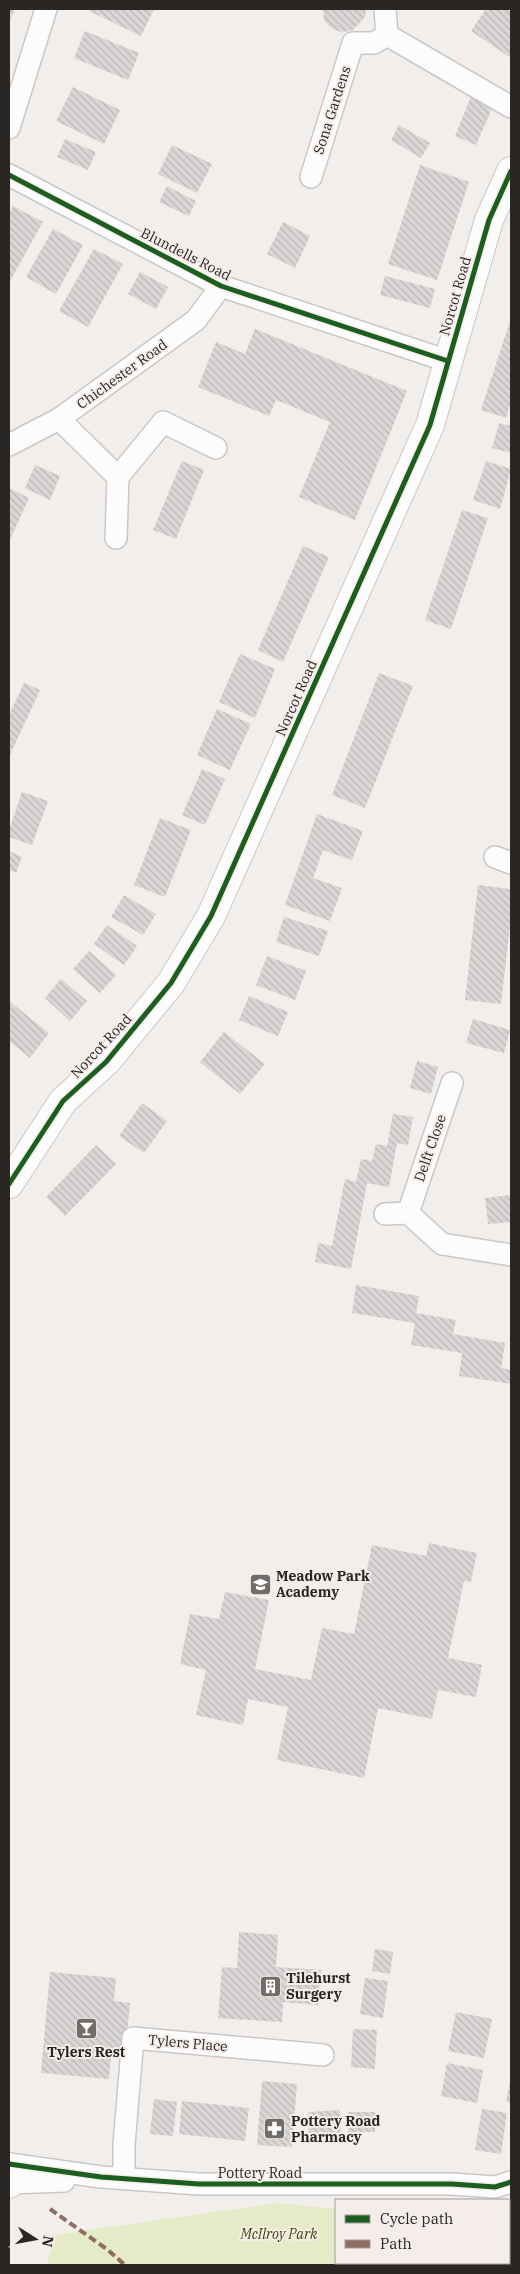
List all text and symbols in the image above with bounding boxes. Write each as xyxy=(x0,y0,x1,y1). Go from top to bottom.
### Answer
street label: Sona Gardens xyxy=(309,63,355,156)
street label: Blundells Road xyxy=(138,223,235,285)
street label: Norcot Road xyxy=(435,254,475,338)
street label: Chichester Road xyxy=(73,335,171,413)
street label: Norcot Road xyxy=(271,657,321,739)
street label: Norcot Road xyxy=(67,1010,136,1082)
street label: Delft Close xyxy=(410,1112,450,1184)
place label: Meadow Park Academy xyxy=(276,1567,370,1601)
school or university icon: Meadow Park Academy xyxy=(248,1572,272,1596)
place label: Tilehurst Surgery xyxy=(286,1969,350,2003)
building icon: Tilehurst Surgery xyxy=(258,1974,282,1998)
bar icon: Tylers Rest xyxy=(74,2017,98,2041)
street label: Tylers Place xyxy=(147,2031,229,2055)
place label: Tylers Rest xyxy=(47,2043,125,2061)
place label: Pottery Road Pharmacy xyxy=(291,2112,380,2146)
pharmacy icon: Pottery Road Pharmacy xyxy=(263,2117,287,2141)
street label: Pottery Road xyxy=(218,2164,303,2182)
legend xyxy=(335,2199,510,2264)
text: Cycle path xyxy=(380,2209,453,2228)
north arrow xyxy=(10,2214,60,2264)
park label: McIlroy Park xyxy=(240,2225,318,2243)
text: N xyxy=(38,2234,58,2249)
text: Path xyxy=(380,2234,412,2253)

